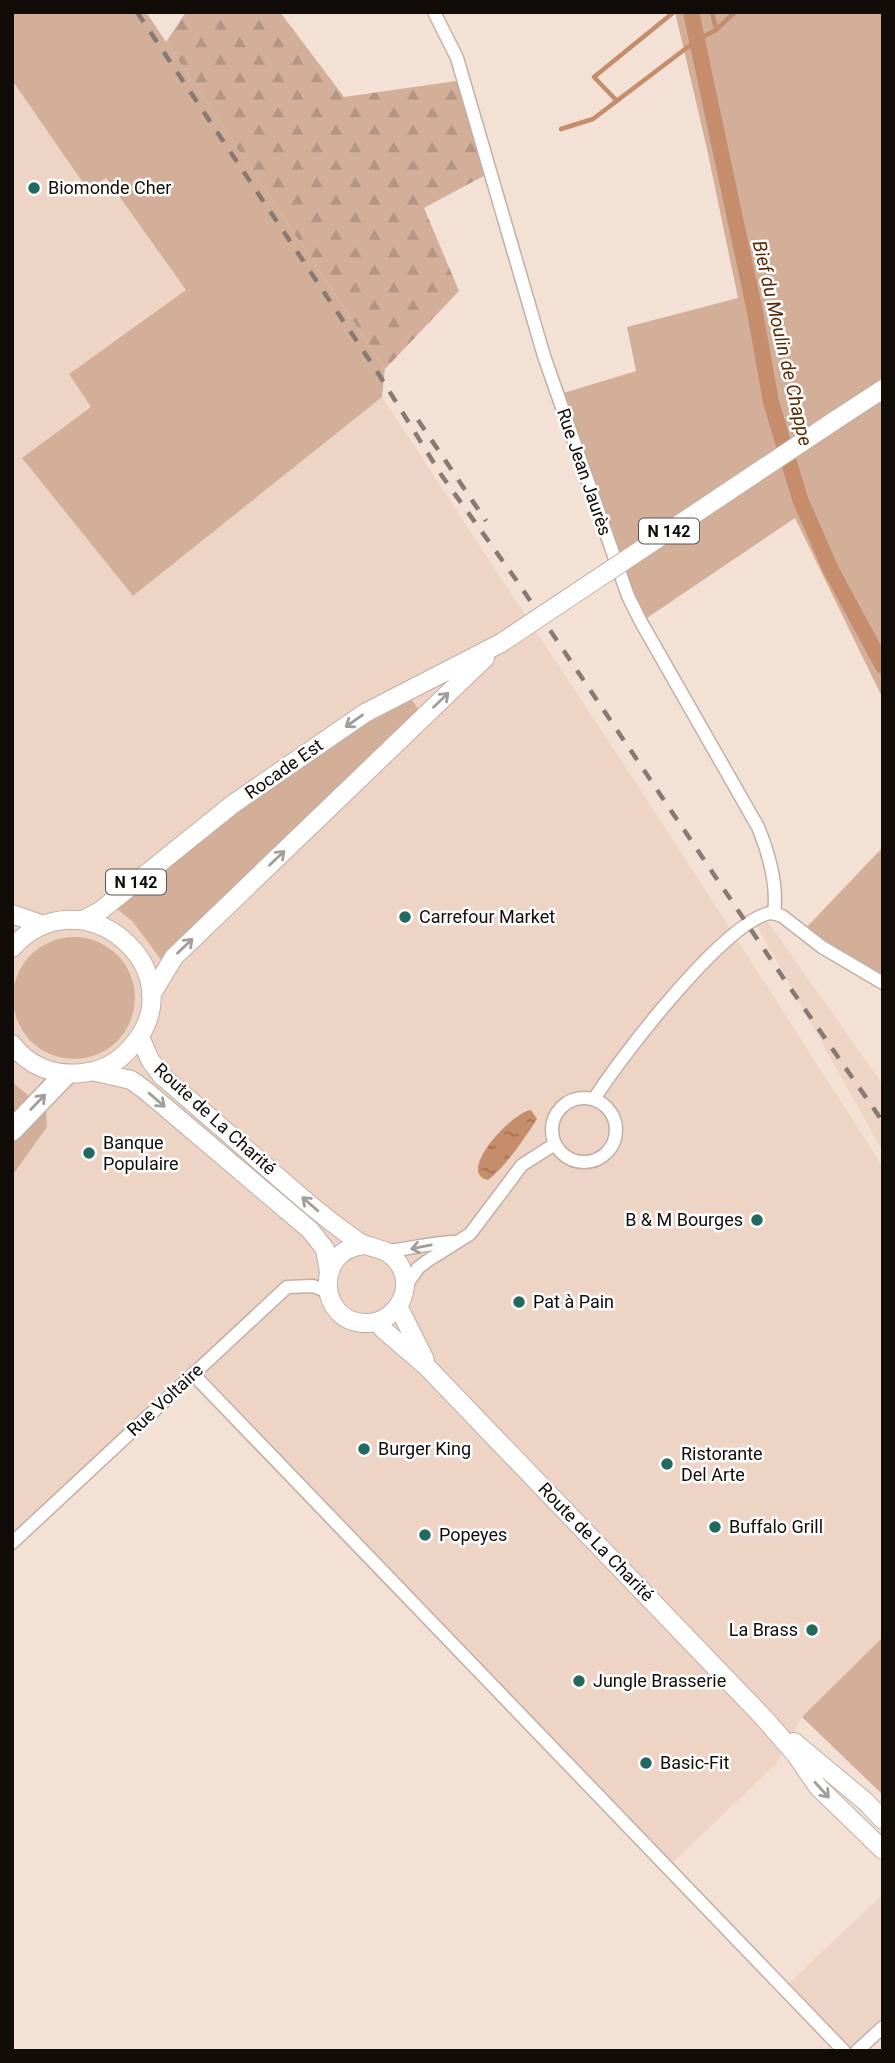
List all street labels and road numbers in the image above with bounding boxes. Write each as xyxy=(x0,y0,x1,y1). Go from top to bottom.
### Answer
street label: Rue Jean Jaurès xyxy=(553,405,616,538)
road number: N 142 xyxy=(639,518,699,544)
street label: Rocade Est xyxy=(241,734,327,803)
road number: N 142 xyxy=(106,870,166,894)
street label: Route de La Charité xyxy=(150,1058,281,1179)
street label: Rue Voltaire xyxy=(122,1359,207,1440)
street label: Route de La Charité xyxy=(534,1478,658,1605)

